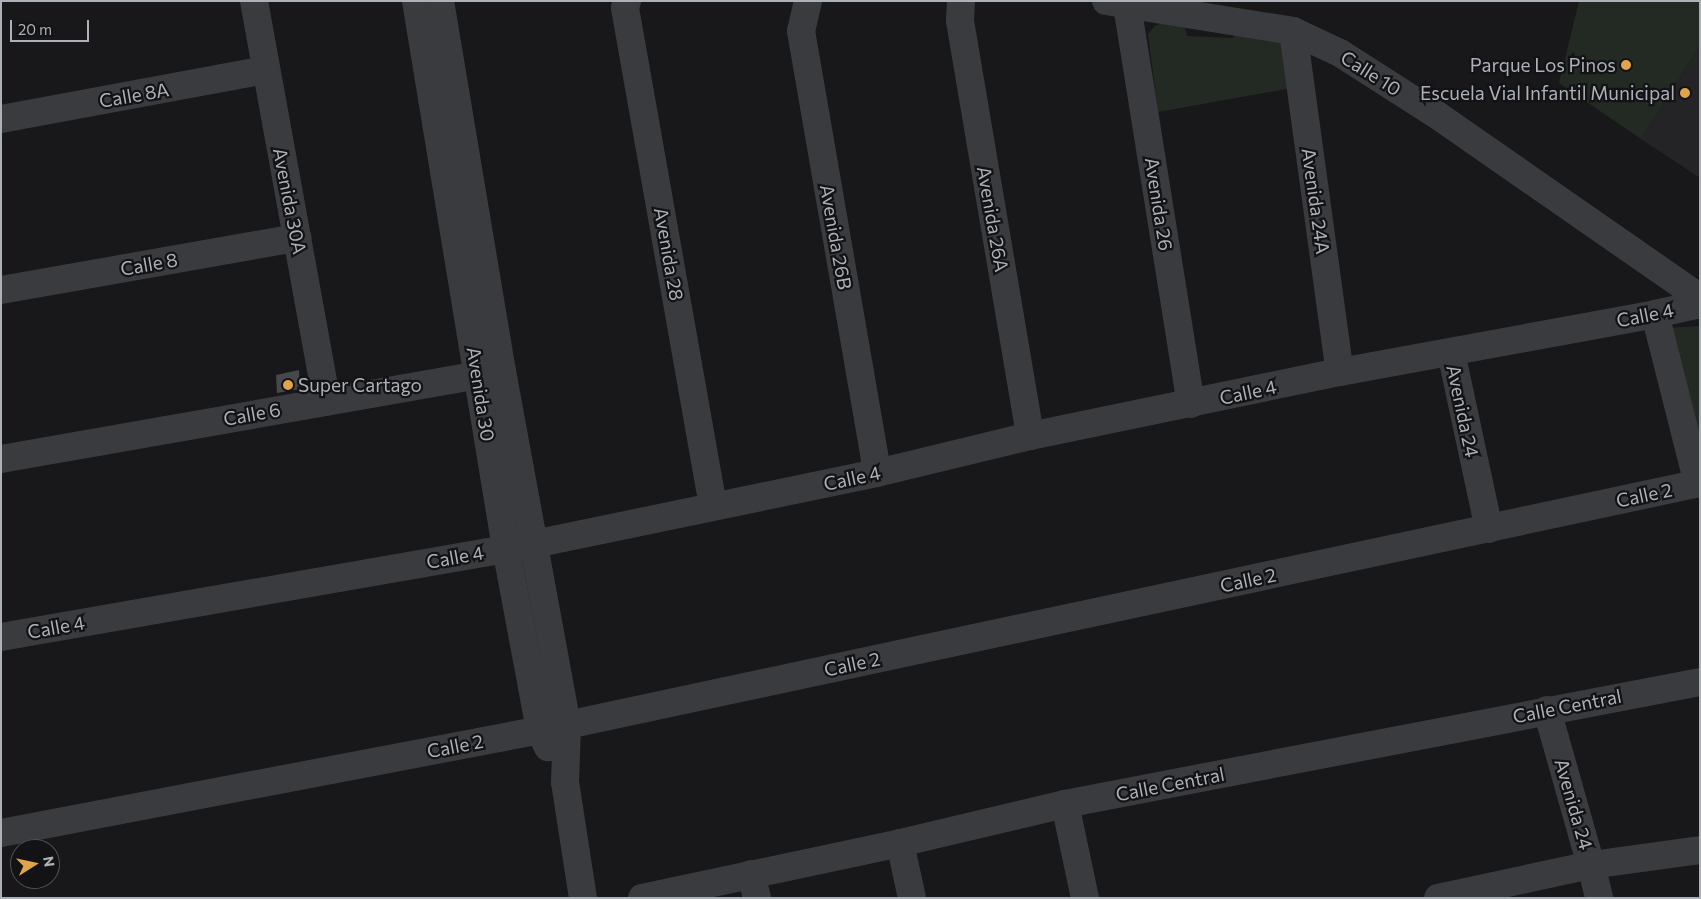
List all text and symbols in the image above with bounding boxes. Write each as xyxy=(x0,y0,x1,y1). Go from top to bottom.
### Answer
scale bar xyxy=(12,10,91,42)
text: 20 m xyxy=(18,20,52,38)
street label: Calle 10 xyxy=(1337,46,1405,100)
place label: Parque Los Pinos xyxy=(1470,54,1616,76)
marker: Parque Los Pinos xyxy=(1620,59,1632,71)
street label: Calle 8A xyxy=(97,78,171,112)
place label: Escuela Vial Infantil Municipal xyxy=(1420,82,1675,104)
marker: Escuela Vial Infantil Municipal xyxy=(1679,87,1691,99)
street label: Avenida 30A xyxy=(269,146,311,256)
street label: Avenida 24A xyxy=(1297,147,1335,255)
street label: Avenida 26 xyxy=(1140,156,1178,252)
street label: Avenida 26A xyxy=(972,164,1014,274)
street label: Avenida 26B xyxy=(816,183,856,291)
street label: Avenida 28 xyxy=(650,206,688,302)
street label: Calle 8 xyxy=(119,248,179,280)
street label: Calle 4 xyxy=(1615,298,1675,332)
street label: Avenida 30 xyxy=(462,345,500,443)
street label: Avenida 24 xyxy=(1442,363,1484,459)
place label: Super Cartago xyxy=(298,374,422,396)
street label: Calle 4 xyxy=(1217,375,1279,409)
marker: Super Cartago xyxy=(282,379,294,391)
street label: Calle 6 xyxy=(222,398,282,430)
street label: Calle 4 xyxy=(821,461,883,495)
street label: Calle 2 xyxy=(1614,478,1674,512)
street label: Calle 4 xyxy=(425,541,485,573)
street label: Calle 2 xyxy=(1218,563,1278,597)
street label: Calle 4 xyxy=(26,611,86,643)
street label: Calle 2 xyxy=(822,647,882,681)
street label: Calle Central xyxy=(1511,684,1623,728)
street label: Calle 2 xyxy=(425,729,485,763)
street label: Avenida 24 xyxy=(1550,756,1598,852)
street label: Calle Central xyxy=(1114,762,1226,806)
north arrow xyxy=(10,839,60,889)
text: N xyxy=(40,855,59,868)

